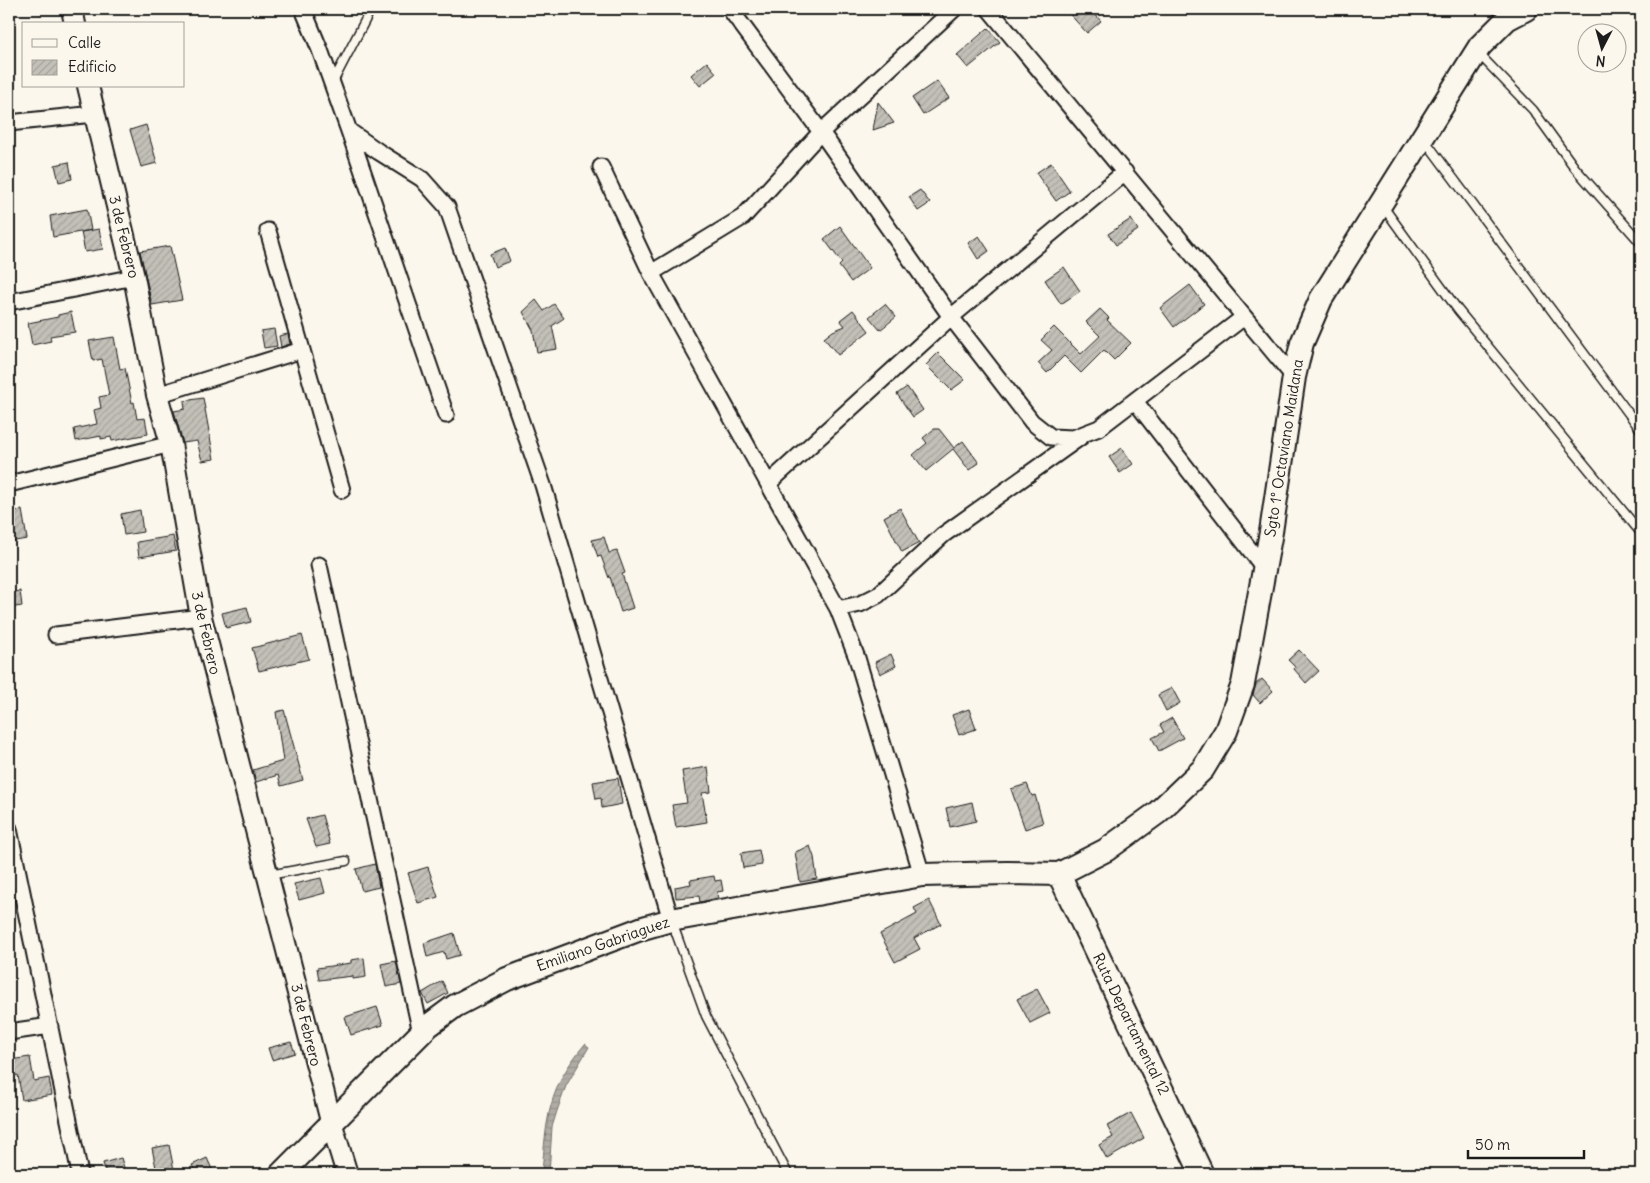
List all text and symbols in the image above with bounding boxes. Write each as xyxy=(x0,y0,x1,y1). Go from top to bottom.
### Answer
legend xyxy=(22,22,185,88)
north arrow xyxy=(1578,22,1628,72)
text: Calle xyxy=(68,33,101,52)
text: N xyxy=(1595,51,1606,70)
text: Edificio xyxy=(68,57,116,76)
street label: 3 de Febrero xyxy=(105,193,144,280)
street label: Sgto 1° Octaviano Maidana xyxy=(1260,357,1307,538)
street label: 3 de Febrero xyxy=(188,589,225,676)
street label: Emiliano Gabriaguez xyxy=(534,912,672,975)
street label: Ruta Departamental 12 xyxy=(1089,950,1174,1098)
street label: 3 de Febrero xyxy=(287,981,326,1068)
scale bar xyxy=(1468,1128,1584,1160)
text: 50 m xyxy=(1475,1135,1510,1154)

